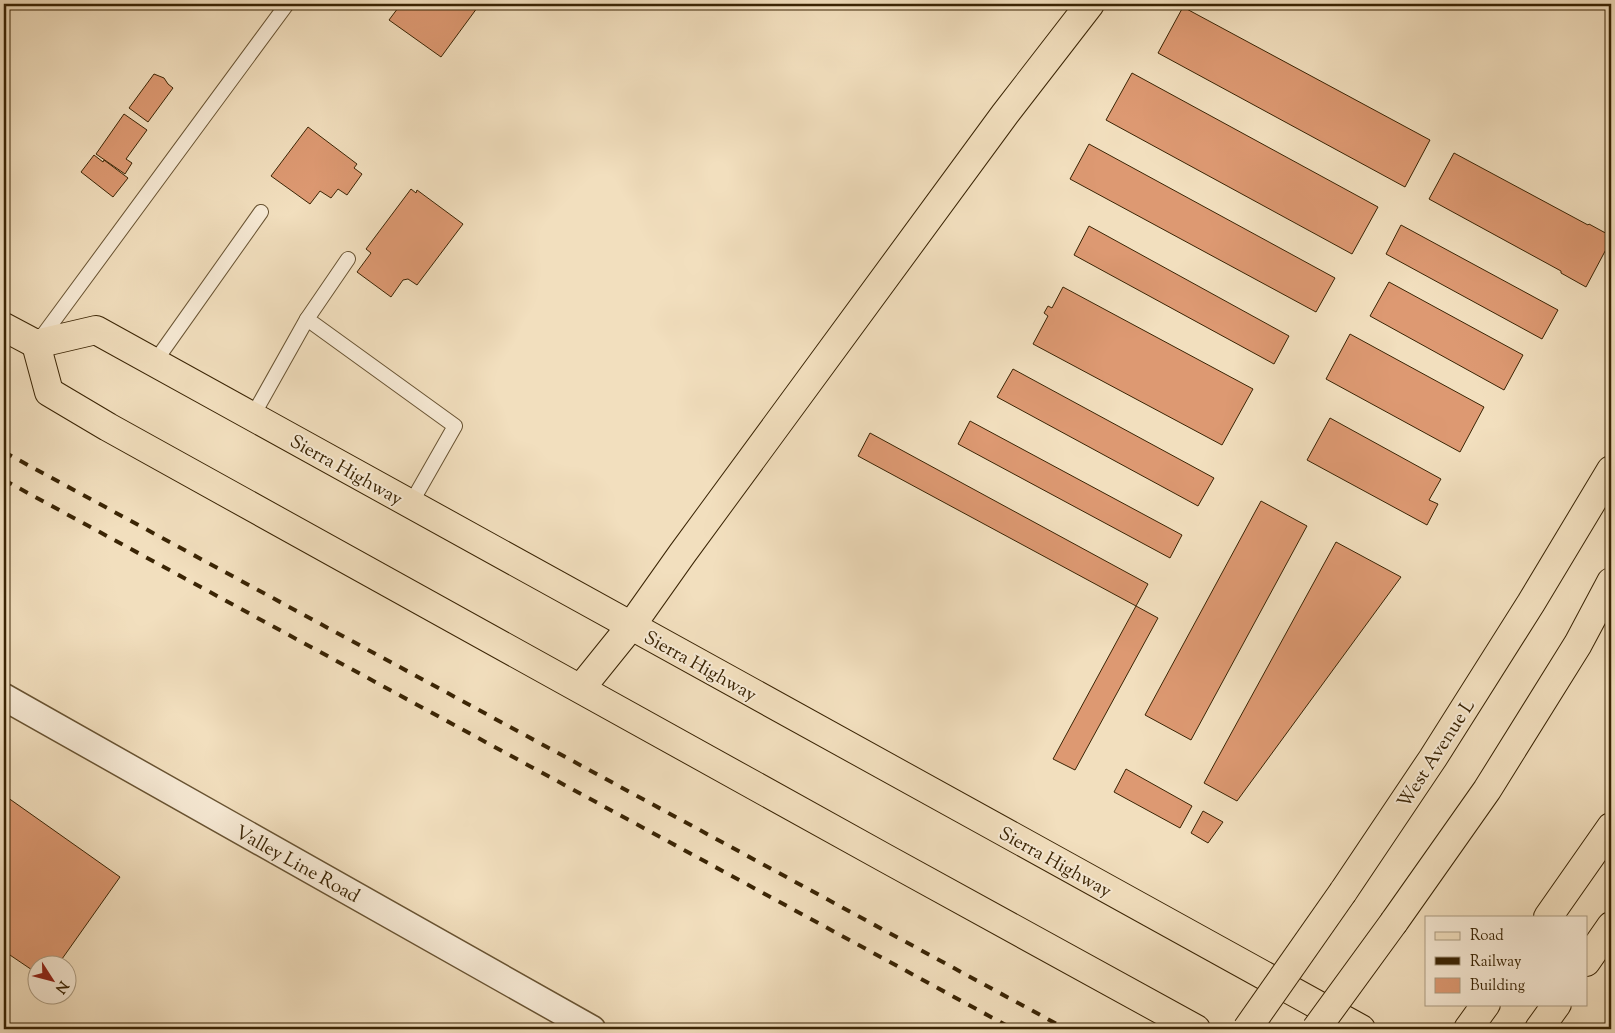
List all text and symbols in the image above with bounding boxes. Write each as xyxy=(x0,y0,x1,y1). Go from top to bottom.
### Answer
street label: Sierra Highway xyxy=(284,429,408,514)
street label: Sierra Highway xyxy=(638,625,762,710)
street label: West Avenue L xyxy=(1392,694,1483,814)
street label: Valley Line Road xyxy=(229,820,364,911)
street label: Sierra Highway xyxy=(993,821,1117,906)
legend xyxy=(1425,916,1588,1006)
text: Road xyxy=(1470,926,1504,947)
text: Railway xyxy=(1470,952,1522,973)
north arrow xyxy=(28,956,78,1006)
text: N xyxy=(50,976,72,997)
text: Building xyxy=(1470,976,1525,997)

